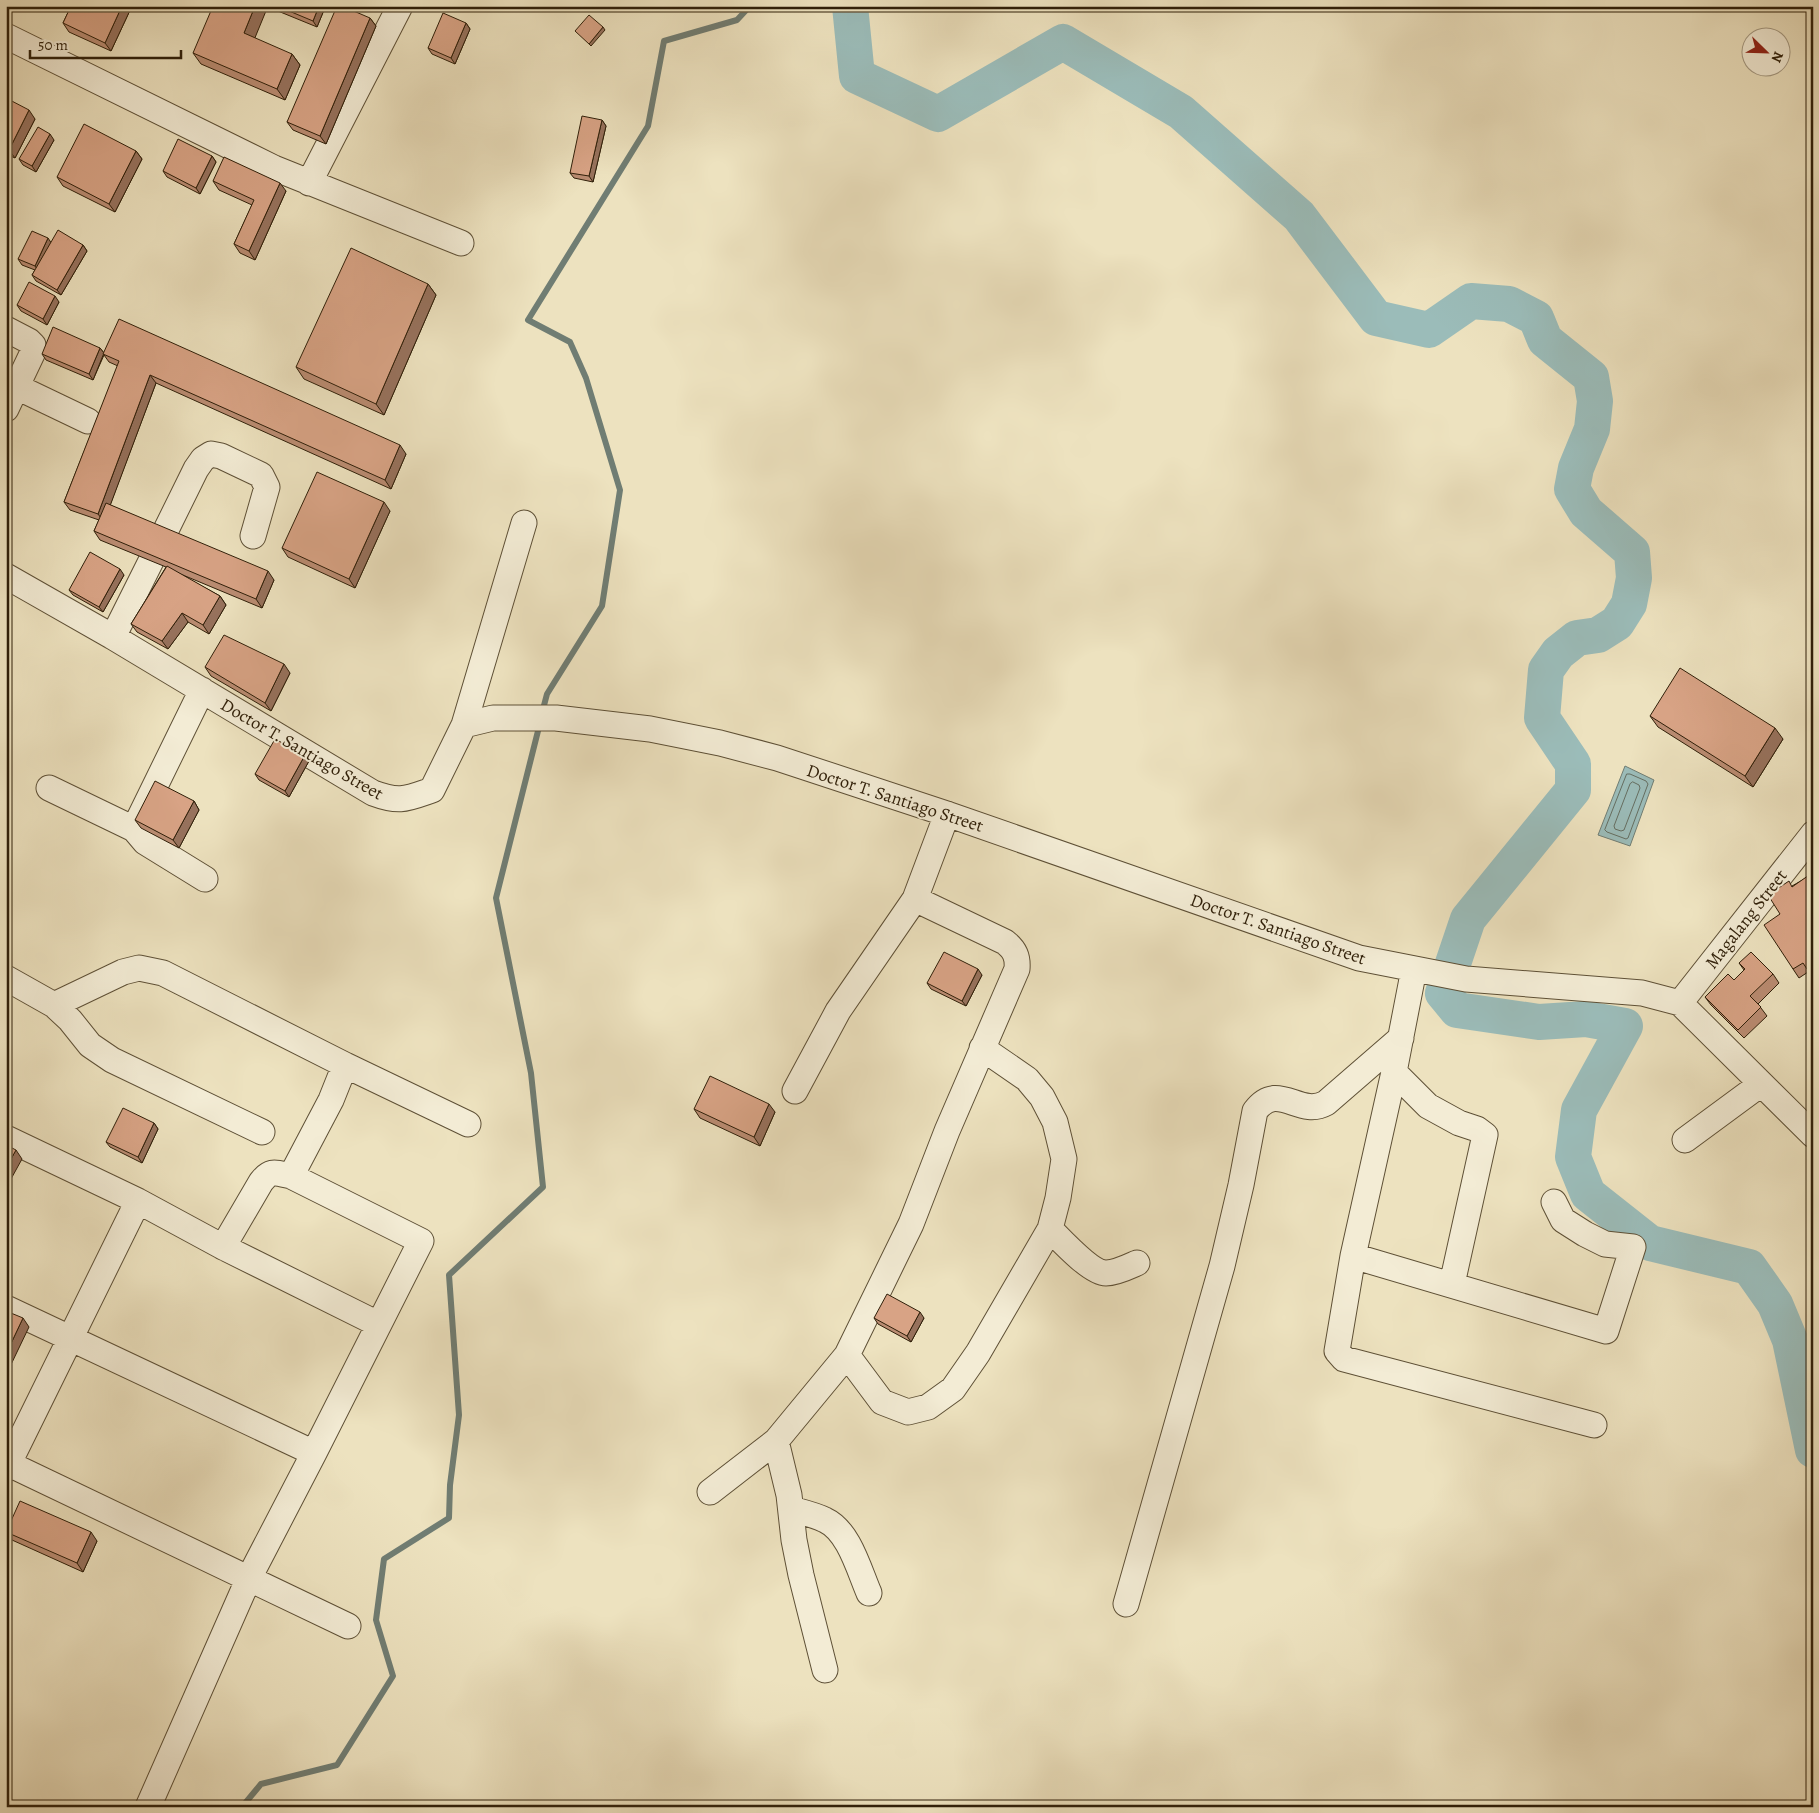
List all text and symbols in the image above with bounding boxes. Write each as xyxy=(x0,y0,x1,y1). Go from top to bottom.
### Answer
scale bar xyxy=(30,28,181,60)
north arrow xyxy=(1742,28,1792,78)
text: 50 m xyxy=(38,35,68,55)
text: N xyxy=(1767,48,1788,65)
street label: Doctor T. Santiago Street xyxy=(216,693,388,806)
street label: Doctor T. Santiago Street xyxy=(804,758,986,838)
street label: Magalang Street xyxy=(1700,864,1792,974)
street label: Doctor T. Santiago Street xyxy=(1187,888,1369,970)

